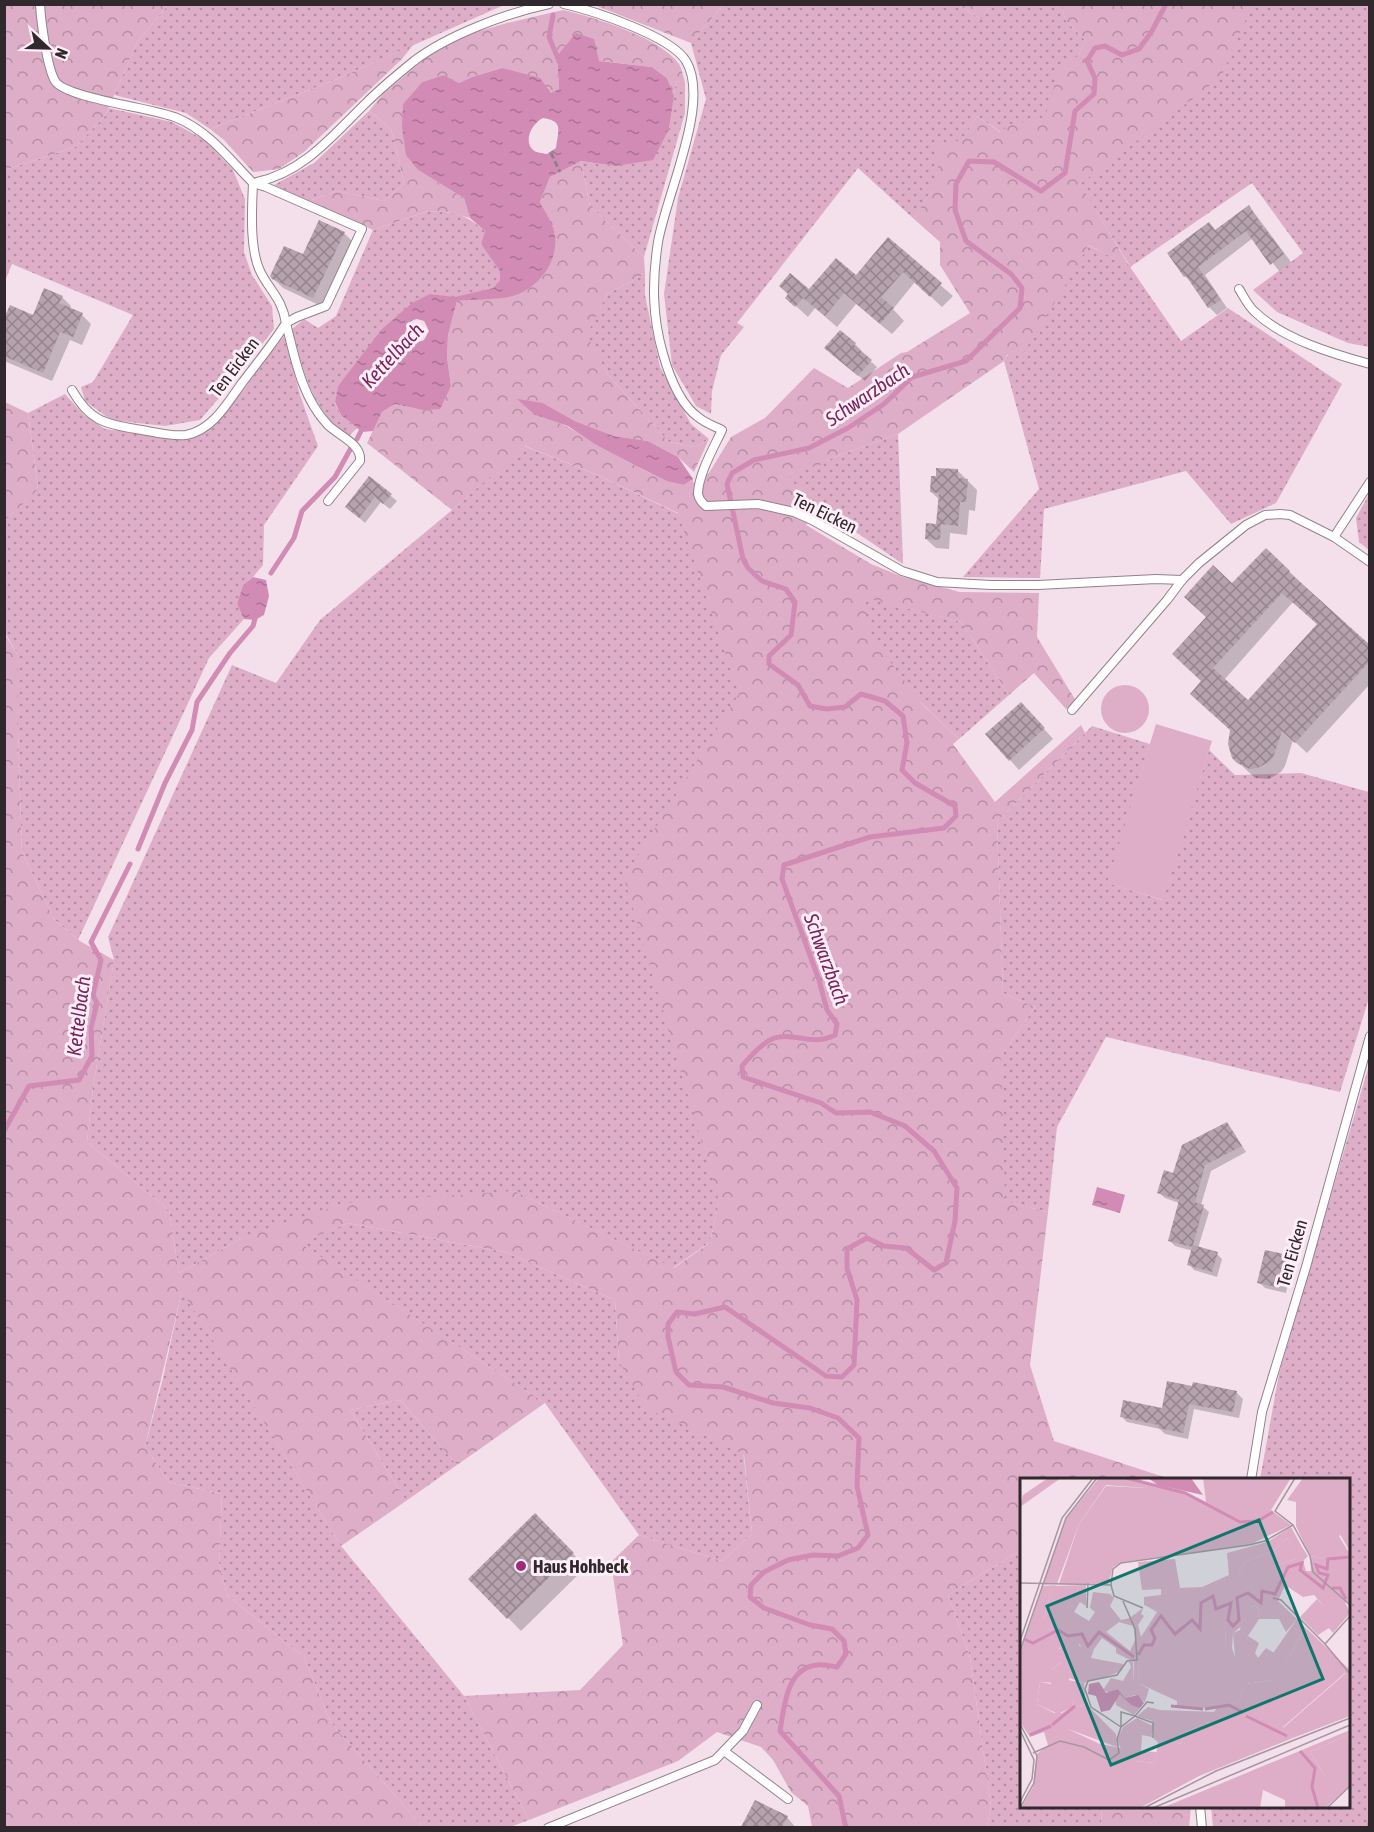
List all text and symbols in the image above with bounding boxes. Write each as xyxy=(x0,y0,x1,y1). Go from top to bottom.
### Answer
north arrow xyxy=(18,18,78,78)
text: N xyxy=(52,46,72,61)
water label: Kettelbach xyxy=(356,318,428,392)
street label: Ten Eicken xyxy=(205,333,263,401)
water label: Schwarzbach xyxy=(820,358,913,431)
street label: Ten Eicken xyxy=(789,488,861,538)
water label: Schwarzbach xyxy=(800,909,854,1008)
water label: Kettelbach xyxy=(62,975,94,1057)
street label: Ten Eicken xyxy=(1272,1217,1312,1289)
inset map xyxy=(1020,1478,1350,1808)
place label: Haus Hohbeck xyxy=(533,1556,629,1577)
marker: Haus Hohbeck xyxy=(514,1559,528,1573)

